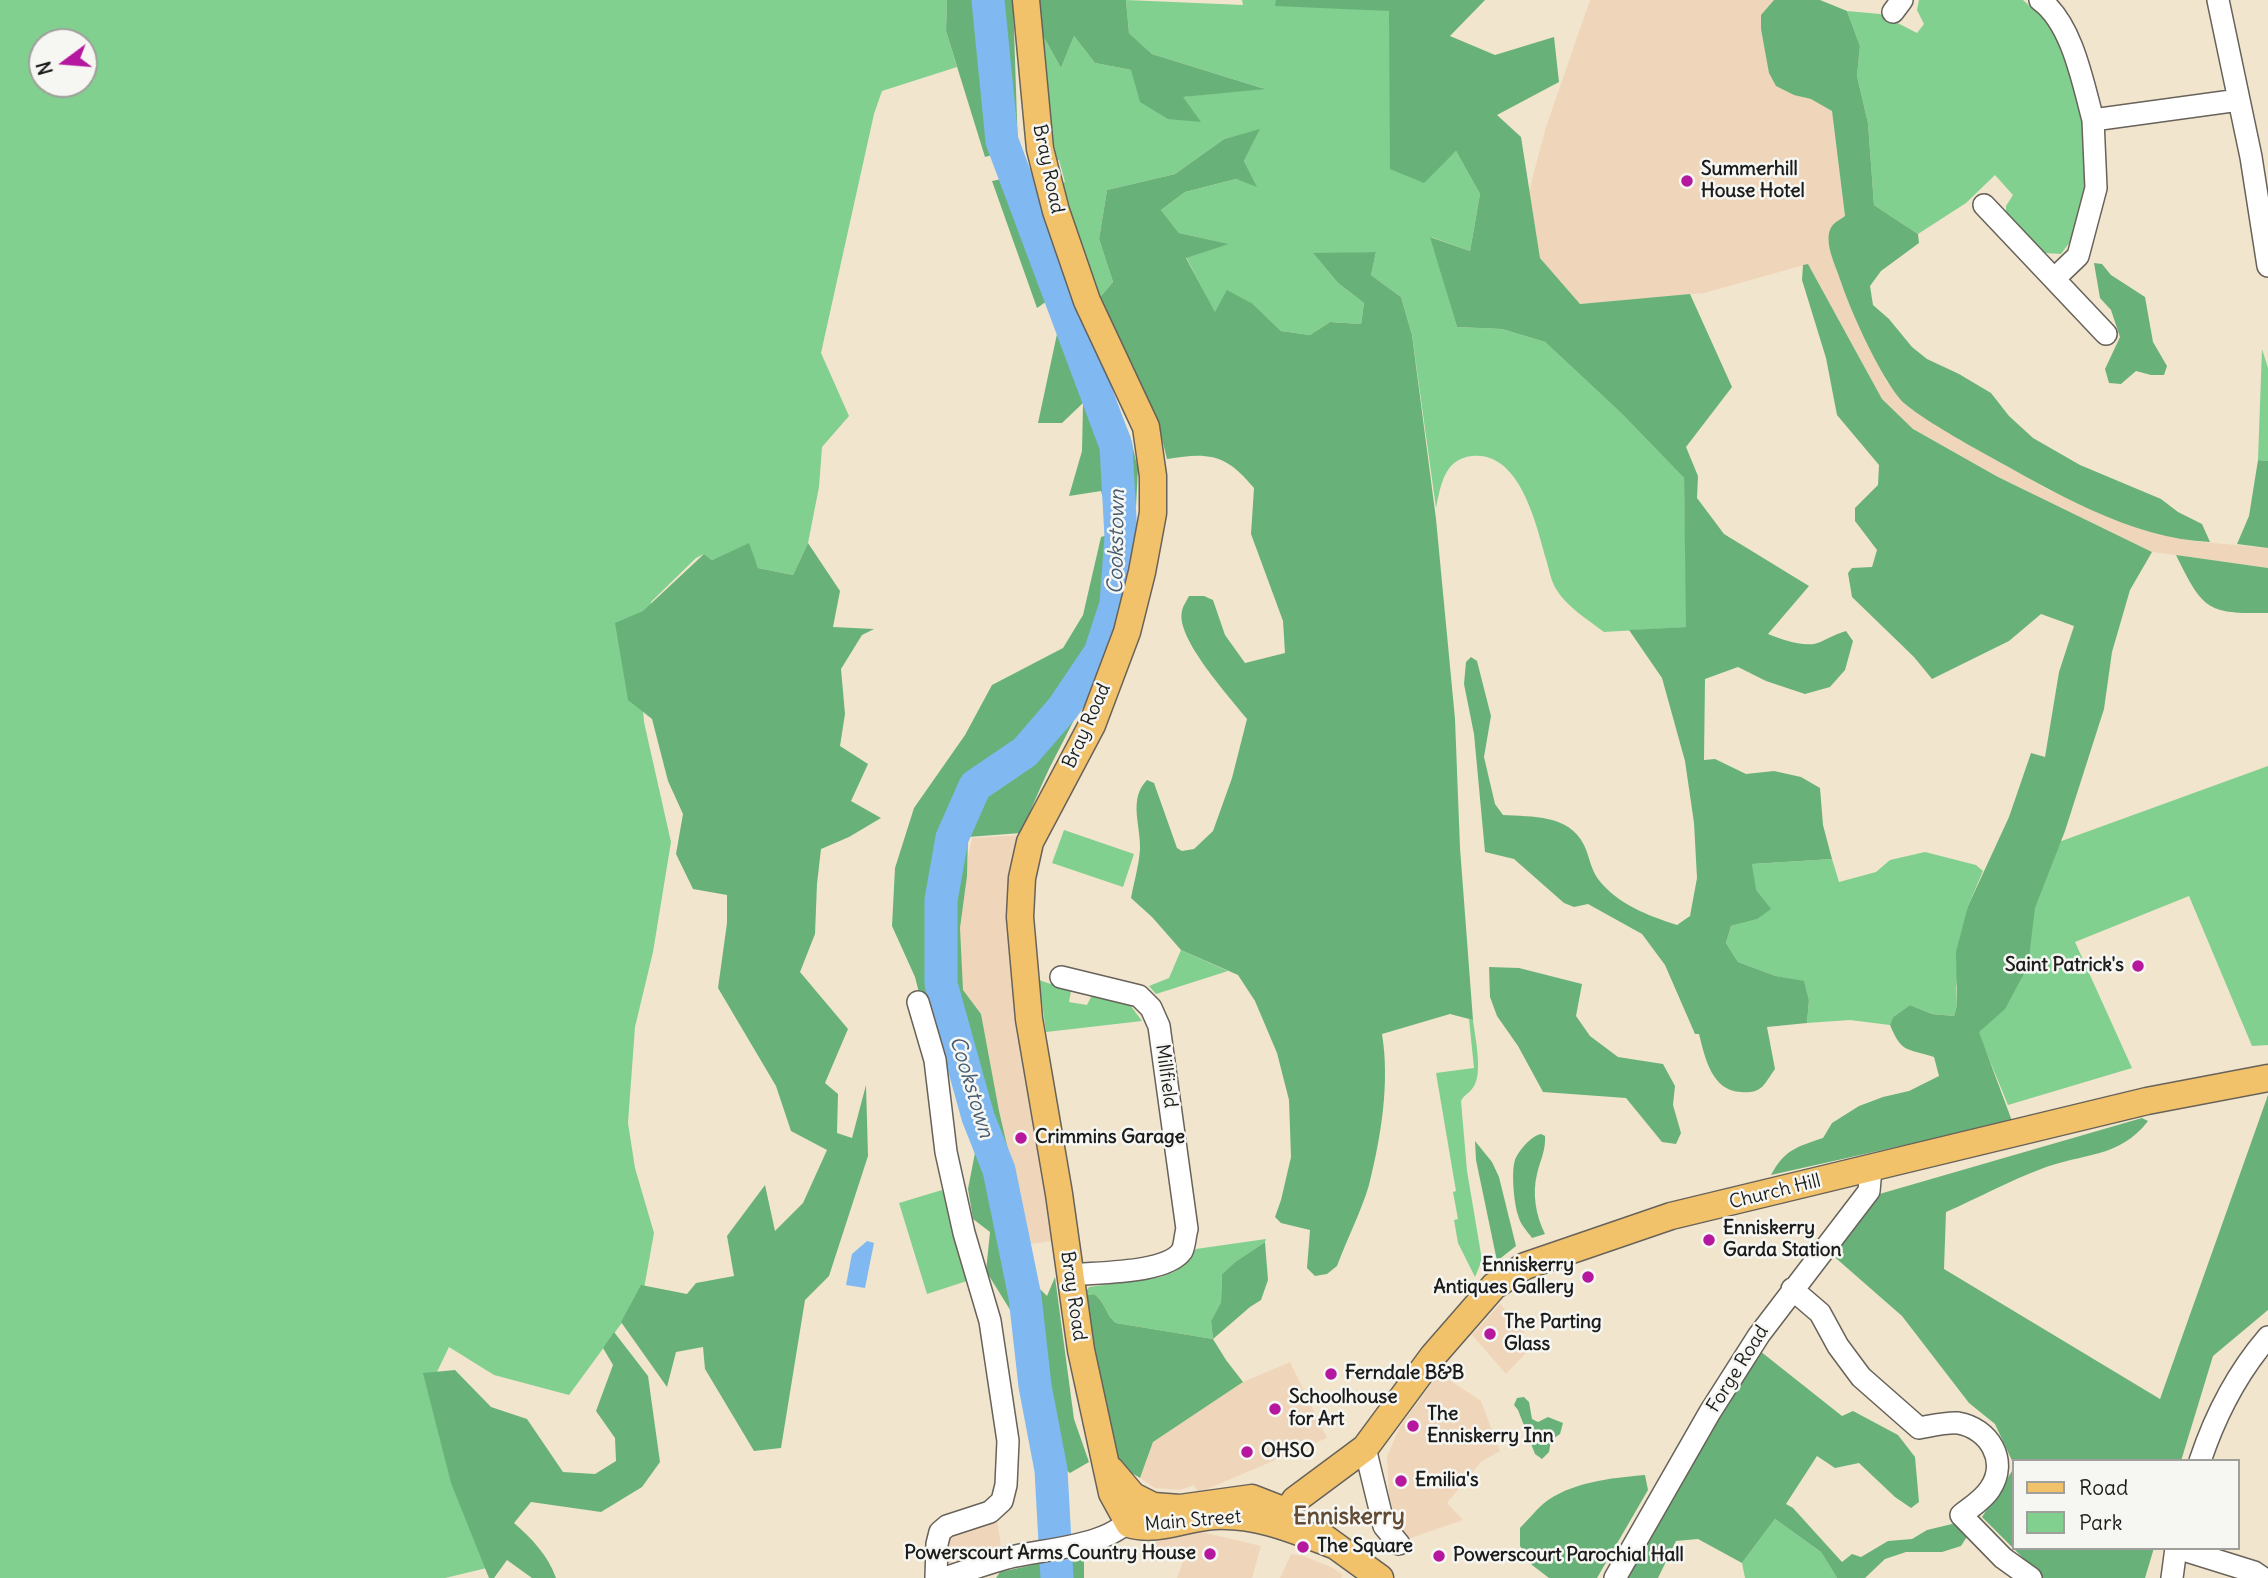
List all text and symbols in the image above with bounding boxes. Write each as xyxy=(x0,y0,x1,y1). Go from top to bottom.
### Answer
north arrow xyxy=(28,28,98,98)
text: N xyxy=(31,59,58,78)
street label: Bray Road xyxy=(1027,122,1069,216)
place label: Summerhill House Hotel xyxy=(1701,159,1805,203)
marker: Summerhill House Hotel xyxy=(1679,173,1695,189)
water label: Cookstown xyxy=(1103,489,1131,595)
street label: Bray Road xyxy=(1058,680,1116,772)
place label: Saint Patrick's xyxy=(2005,955,2124,977)
marker: Saint Patrick's xyxy=(2130,958,2146,974)
water label: Cookstown xyxy=(944,1033,998,1141)
street label: Millfield xyxy=(1150,1043,1182,1109)
place label: Crimmins Garage xyxy=(1035,1127,1185,1149)
marker: Crimmins Garage xyxy=(1013,1130,1029,1146)
street label: Church Hill xyxy=(1727,1170,1823,1214)
place label: Enniskerry Garda Station xyxy=(1723,1218,1841,1262)
marker: Enniskerry Garda Station xyxy=(1701,1232,1717,1248)
street label: Bray Road xyxy=(1055,1250,1091,1342)
place label: Enniskerry Antiques Gallery xyxy=(1434,1255,1574,1299)
marker: Enniskerry Antiques Gallery xyxy=(1580,1269,1596,1285)
place label: The Parting Glass xyxy=(1504,1312,1601,1356)
street label: Forge Road xyxy=(1702,1321,1774,1417)
marker: The Parting Glass xyxy=(1482,1326,1498,1342)
place label: Ferndale B&B xyxy=(1345,1363,1464,1385)
marker: Ferndale B&B xyxy=(1323,1366,1339,1382)
place label: Schoolhouse for Art xyxy=(1289,1387,1397,1431)
marker: Schoolhouse for Art xyxy=(1267,1401,1283,1417)
place label: The Enniskerry Inn xyxy=(1427,1404,1554,1448)
marker: The Enniskerry Inn xyxy=(1405,1418,1421,1434)
place label: OHSO xyxy=(1261,1441,1315,1463)
marker: OHSO xyxy=(1239,1444,1255,1460)
legend xyxy=(2012,1459,2240,1550)
place label: Emilia's xyxy=(1415,1470,1479,1492)
marker: Emilia's xyxy=(1393,1473,1409,1489)
text: Road xyxy=(2079,1474,2128,1501)
district label: Enniskerry xyxy=(1293,1503,1405,1531)
street label: Main Street xyxy=(1144,1505,1242,1537)
text: Park xyxy=(2079,1509,2122,1536)
place label: The Square xyxy=(1317,1536,1413,1558)
marker: The Square xyxy=(1295,1539,1311,1555)
place label: Powerscourt Arms Country House xyxy=(904,1543,1196,1565)
place label: Powerscourt Parochial Hall xyxy=(1453,1545,1684,1567)
marker: Powerscourt Arms Country House xyxy=(1202,1546,1218,1562)
marker: Powerscourt Parochial Hall xyxy=(1431,1548,1447,1564)

